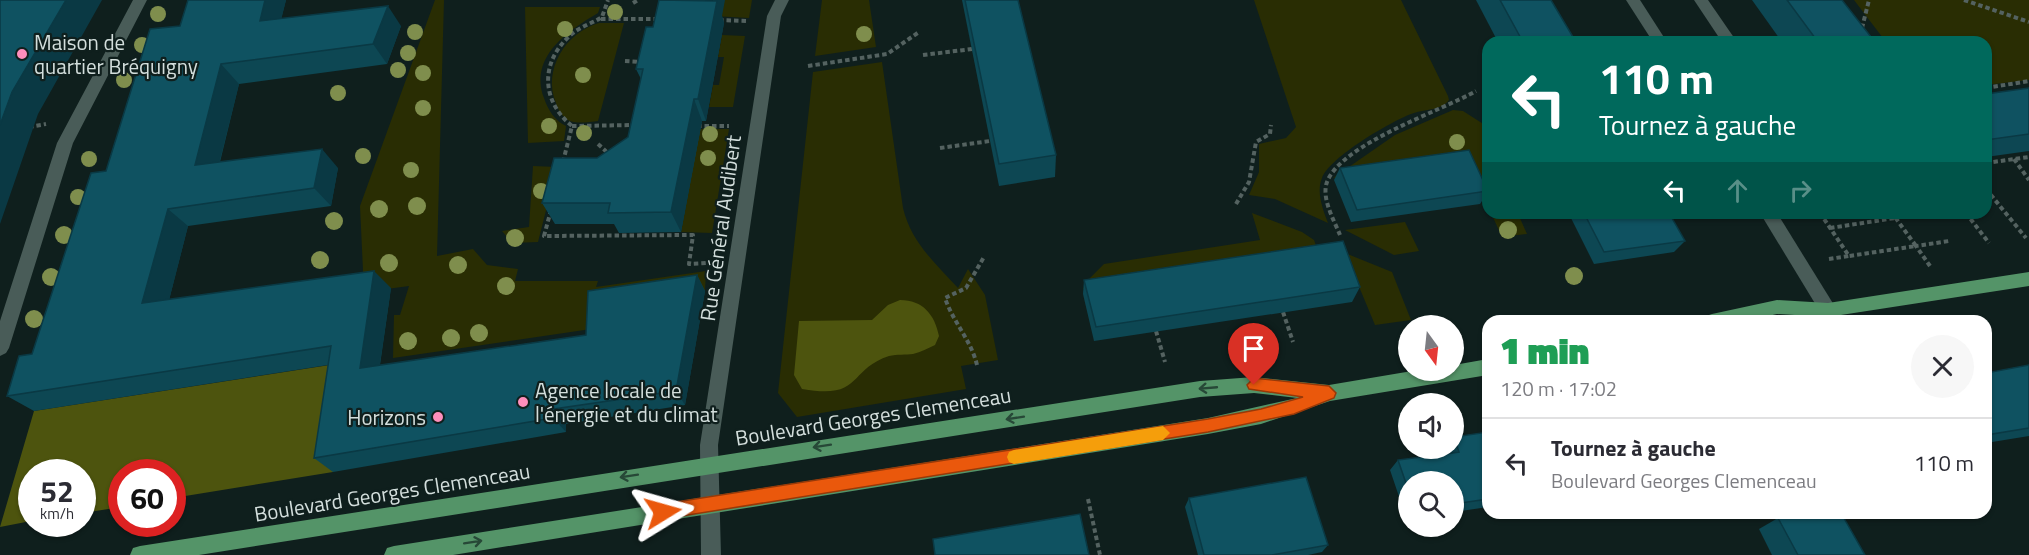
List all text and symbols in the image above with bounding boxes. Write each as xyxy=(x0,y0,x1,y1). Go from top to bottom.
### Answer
place label: Maison de quartier Bréquigny xyxy=(34,26,198,82)
text: 110 m xyxy=(1599,46,1714,110)
marker: Maison de quartier Bréquigny xyxy=(15,47,29,61)
icon: left xyxy=(1500,60,1578,138)
text: Tournez à gauche xyxy=(1599,104,1796,145)
street label: Rue Général Audibert xyxy=(691,132,749,323)
icon: left xyxy=(1658,174,1691,207)
icon: ahead xyxy=(1721,174,1754,207)
icon: right xyxy=(1784,174,1817,207)
north arrow xyxy=(1398,315,1464,381)
map controls xyxy=(1398,315,1464,537)
pin xyxy=(1228,323,1279,385)
text: 1 min xyxy=(1500,323,1589,378)
icon: arrive xyxy=(1237,332,1270,365)
button: close xyxy=(1911,335,1974,398)
text: 120 m · 17:02 xyxy=(1500,373,1617,404)
place label: Agence locale de l'énergie et du climat xyxy=(535,374,718,430)
street label: Boulevard Georges Clemenceau xyxy=(733,378,1013,454)
one-way arrow xyxy=(1198,383,1218,394)
button: sound xyxy=(1398,393,1464,459)
marker: Agence locale de l'énergie et du climat xyxy=(516,395,530,409)
place label: Horizons xyxy=(347,401,426,433)
marker: Horizons xyxy=(431,410,445,424)
one-way arrow xyxy=(1006,412,1025,423)
text: Tournez à gauche xyxy=(1551,431,1716,465)
one-way arrow xyxy=(813,441,832,452)
text: 110 m xyxy=(1914,446,1974,480)
icon: left xyxy=(1500,447,1533,480)
street label: Boulevard Georges Clemenceau xyxy=(252,454,532,530)
speed limit sign: 60 xyxy=(108,459,186,537)
text: Boulevard Georges Clemenceau xyxy=(1551,465,1817,496)
text: 52 xyxy=(40,468,74,514)
one-way arrow xyxy=(620,471,640,482)
button: search xyxy=(1398,471,1464,537)
position arrow xyxy=(631,480,695,544)
text: km/h xyxy=(40,502,74,525)
one-way arrow xyxy=(462,536,482,547)

